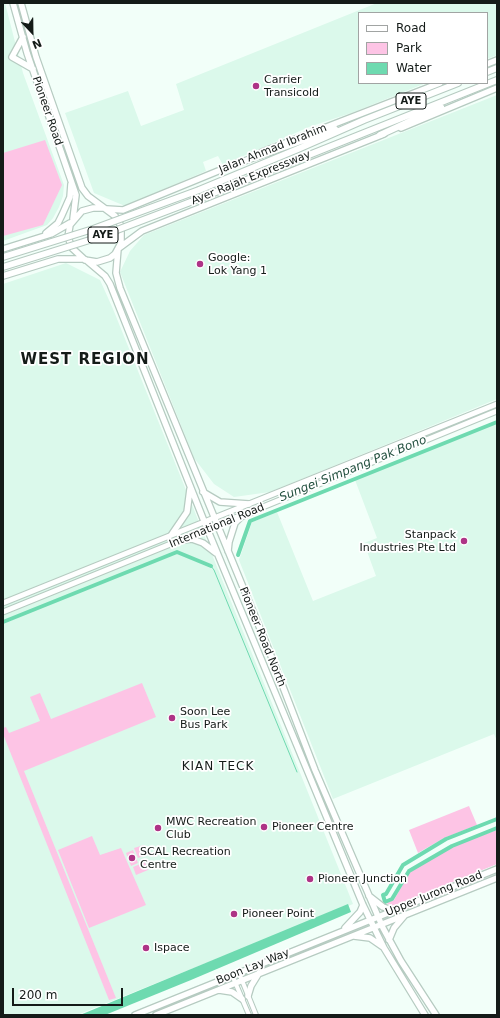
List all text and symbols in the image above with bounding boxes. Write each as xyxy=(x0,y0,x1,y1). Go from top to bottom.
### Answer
north arrow xyxy=(12,12,52,52)
legend xyxy=(358,12,488,84)
text: Road xyxy=(396,21,426,35)
text: N xyxy=(30,36,43,51)
text: Park xyxy=(396,41,422,55)
text: Water xyxy=(396,61,431,75)
place label: Carrier Transicold xyxy=(264,73,319,99)
street label: Pioneer Road xyxy=(29,75,65,147)
marker: Carrier Transicold xyxy=(251,81,261,91)
road number: AYE xyxy=(396,93,426,109)
street label: Jalan Ahmad Ibrahim xyxy=(217,121,329,177)
street label: Ayer Rajah Expressway xyxy=(189,148,313,208)
road number: AYE xyxy=(88,227,118,243)
place label: Google: Lok Yang 1 xyxy=(208,251,267,277)
marker: Google: Lok Yang 1 xyxy=(195,259,205,269)
district label: WEST REGION xyxy=(20,351,150,369)
water label: Sungei Simpang Pak Bono xyxy=(277,433,429,505)
street label: International Road xyxy=(168,501,266,551)
place label: Stanpack Industries Pte Ltd xyxy=(360,528,456,554)
marker: Stanpack Industries Pte Ltd xyxy=(459,536,469,546)
street label: Pioneer Road North xyxy=(236,585,288,689)
place label: Soon Lee Bus Park xyxy=(180,705,230,731)
marker: Soon Lee Bus Park xyxy=(167,713,177,723)
district label: KIAN TECK xyxy=(182,760,254,774)
place label: MWC Recreation Club xyxy=(166,815,256,841)
place label: Pioneer Centre xyxy=(272,820,353,834)
marker: Pioneer Centre xyxy=(259,822,269,832)
marker: MWC Recreation Club xyxy=(153,823,163,833)
place label: SCAL Recreation Centre xyxy=(140,845,231,871)
marker: SCAL Recreation Centre xyxy=(127,853,137,863)
street label: Upper Jurong Road xyxy=(384,869,484,919)
place label: Pioneer Junction xyxy=(318,872,407,886)
marker: Pioneer Junction xyxy=(305,874,315,884)
place label: Pioneer Point xyxy=(242,907,314,921)
marker: Pioneer Point xyxy=(229,909,239,919)
place label: Ispace xyxy=(154,941,190,955)
marker: Ispace xyxy=(141,943,151,953)
street label: Boon Lay Way xyxy=(214,946,292,988)
scale bar xyxy=(14,980,125,1006)
text: 200 m xyxy=(19,988,57,1002)

